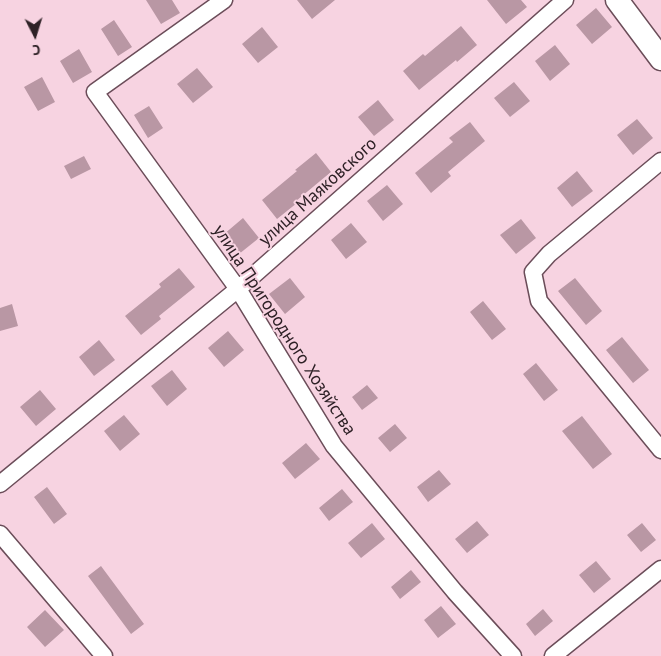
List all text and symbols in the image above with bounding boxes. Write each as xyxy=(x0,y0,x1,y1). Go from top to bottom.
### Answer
north arrow xyxy=(10,10,60,60)
text: С xyxy=(32,41,41,59)
street label: улица Маяковского xyxy=(254,133,382,251)
street label: улица Пригородного Хозяйства xyxy=(208,221,360,439)

